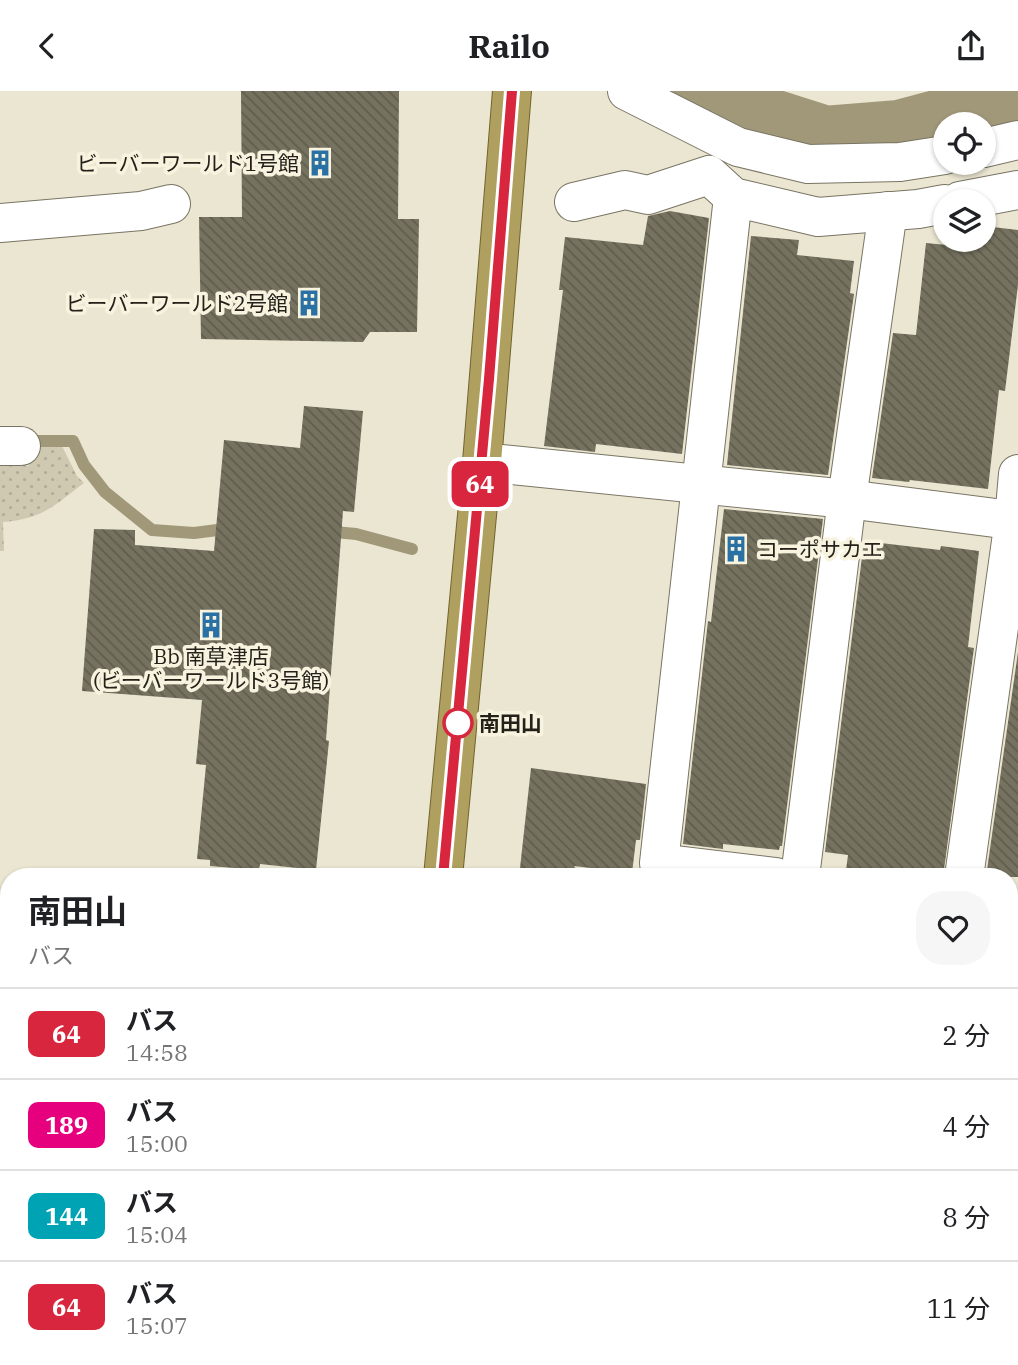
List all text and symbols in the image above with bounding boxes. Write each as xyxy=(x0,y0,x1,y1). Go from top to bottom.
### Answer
text: Railo xyxy=(468,25,550,67)
icon: back xyxy=(28,27,66,65)
icon: share xyxy=(952,27,990,65)
map controls xyxy=(933,112,996,252)
button: locate xyxy=(933,112,996,175)
building icon: ビーバーワールド1号館 xyxy=(305,148,335,178)
place label: ビーバーワールド1号館 xyxy=(77,149,299,177)
button: layers xyxy=(933,189,996,252)
building icon: ビーバーワールド2号館 xyxy=(294,288,324,318)
place label: ビーバーワールド2号館 xyxy=(66,289,288,317)
line badge: 64 xyxy=(448,461,512,507)
text: 64 xyxy=(466,468,494,500)
building icon: コーポサカエ xyxy=(721,534,751,564)
place label: コーポサカエ xyxy=(757,535,883,563)
building icon: Bb 南草津店 (ビーバーワールド3号館) xyxy=(196,610,226,640)
place label: Bb 南草津店 (ビーバーワールド3号館) xyxy=(93,642,329,694)
marker: 南田山 xyxy=(443,708,473,738)
place label: 南田山 xyxy=(479,709,542,737)
text: 南田山 xyxy=(28,889,127,932)
button: heart xyxy=(916,891,990,965)
text: バス xyxy=(28,940,74,970)
text: バス xyxy=(126,1003,178,1037)
text: 64 xyxy=(52,1018,81,1050)
text: 2 分 xyxy=(942,1018,990,1052)
text: 14:58 xyxy=(126,1037,188,1067)
text: バス xyxy=(126,1094,178,1128)
text: 189 xyxy=(45,1109,88,1141)
text: 4 分 xyxy=(942,1109,990,1143)
text: 15:00 xyxy=(126,1128,188,1158)
text: バス xyxy=(126,1185,178,1219)
text: 144 xyxy=(45,1200,88,1232)
text: 8 分 xyxy=(942,1200,990,1234)
text: 15:04 xyxy=(126,1219,188,1249)
text: バス xyxy=(126,1276,178,1310)
text: 64 xyxy=(52,1291,81,1323)
text: 11 分 xyxy=(927,1291,990,1325)
text: 15:07 xyxy=(126,1310,188,1340)

